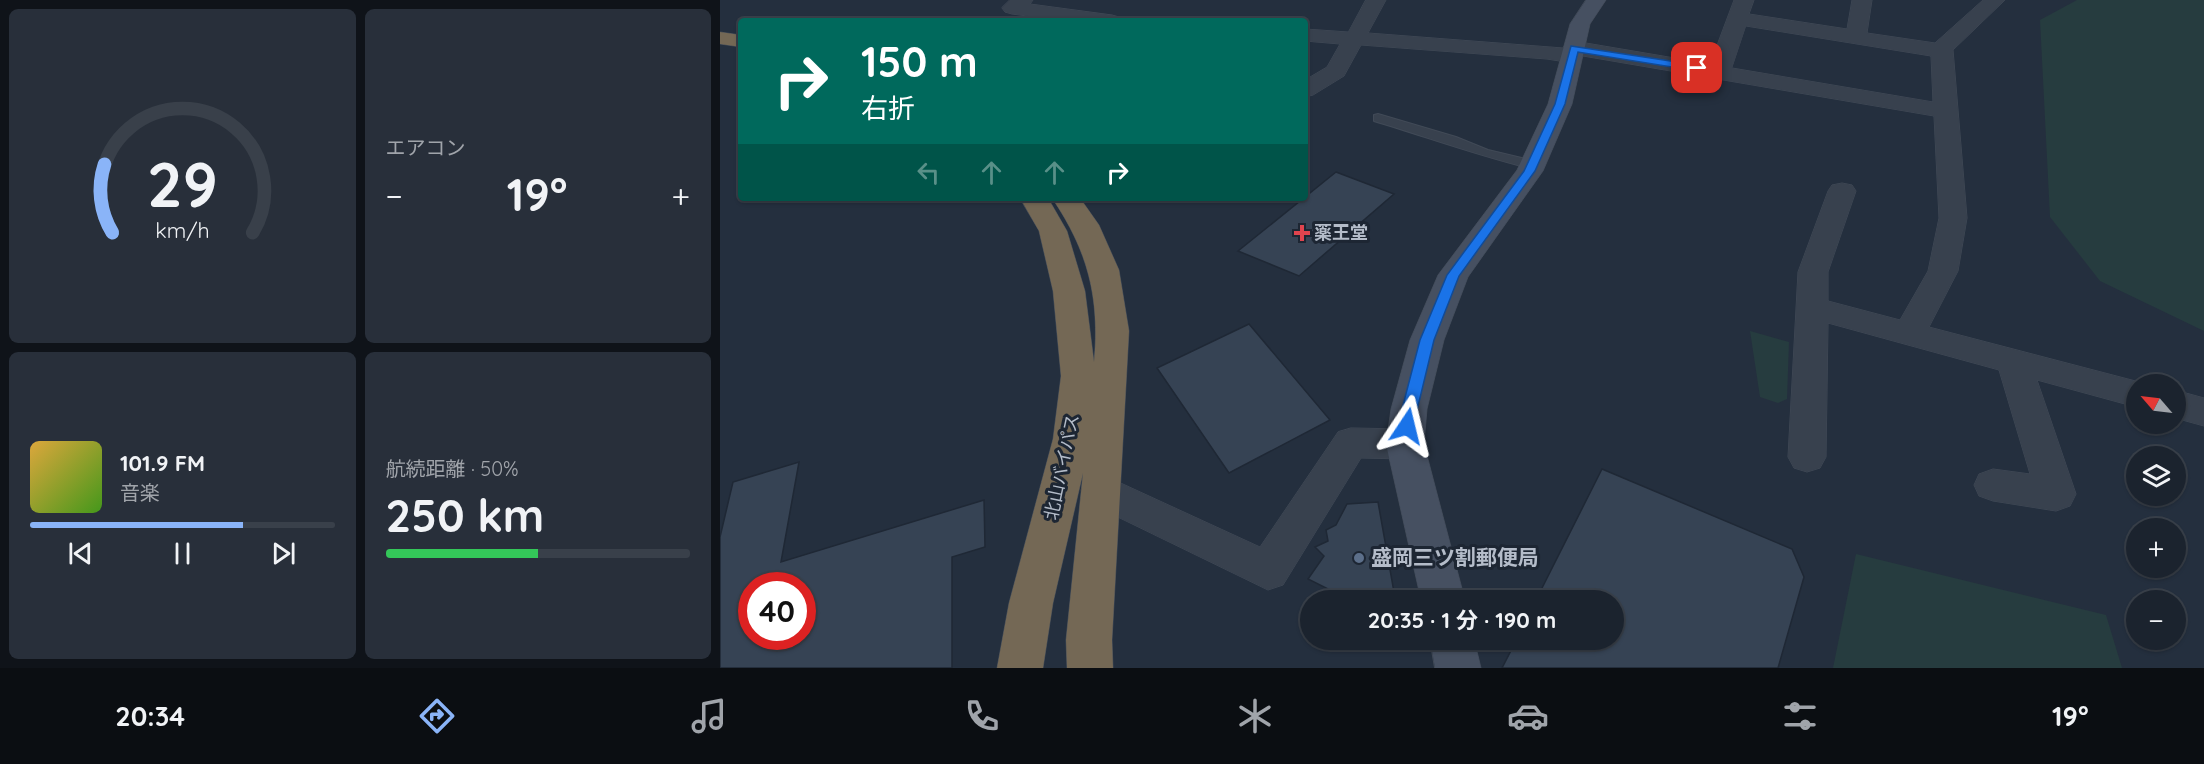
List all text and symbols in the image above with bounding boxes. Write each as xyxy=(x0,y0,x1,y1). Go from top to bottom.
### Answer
text: 150 m xyxy=(861,35,978,88)
icon: right xyxy=(762,42,840,120)
pin xyxy=(1671,42,1722,93)
icon: arrive xyxy=(1680,51,1713,84)
text: 右折 xyxy=(861,91,915,125)
text: エアコン xyxy=(386,135,466,160)
text: 29 xyxy=(147,145,218,223)
icon: left xyxy=(912,156,945,189)
icon: ahead xyxy=(975,156,1008,189)
icon: ahead xyxy=(1038,156,1071,189)
icon: right xyxy=(1101,156,1134,189)
text: 19° xyxy=(507,166,567,222)
text: − xyxy=(386,175,403,216)
text: + xyxy=(671,175,690,216)
text: km/h xyxy=(155,217,209,243)
place label: 薬王堂 xyxy=(1314,221,1368,244)
marker: 薬王堂 xyxy=(1295,226,1309,240)
north arrow xyxy=(2126,374,2186,434)
map controls xyxy=(2126,374,2186,650)
position arrow xyxy=(1375,394,1439,458)
street label: 北山バイパス xyxy=(1039,412,1084,522)
button: layers xyxy=(2126,446,2186,506)
text: 101.9 FM xyxy=(120,449,205,477)
text: 航続距離 · 50% xyxy=(386,456,519,481)
text: 音楽 xyxy=(120,480,160,505)
text: 250 km xyxy=(386,487,544,543)
button: + xyxy=(2126,518,2186,578)
icon: previous xyxy=(64,537,97,570)
icon: pause xyxy=(166,537,199,570)
icon: next xyxy=(267,537,300,570)
place label: 盛岡三ツ割郵便局 xyxy=(1371,544,1539,570)
marker: 盛岡三ツ割郵便局 xyxy=(1352,551,1366,565)
speed limit sign: 40 xyxy=(738,572,816,650)
button: − xyxy=(2126,590,2186,650)
text: 20:35 · 1 分 · 190 m xyxy=(1368,606,1556,634)
icon: directions xyxy=(416,695,458,737)
icon: music xyxy=(688,695,730,737)
icon: phone xyxy=(961,695,1003,737)
icon: climate xyxy=(1234,695,1276,737)
icon: car xyxy=(1507,695,1549,737)
icon: filters xyxy=(1779,695,1821,737)
text: 20:34 xyxy=(115,699,185,733)
text: 19° xyxy=(2052,699,2089,733)

